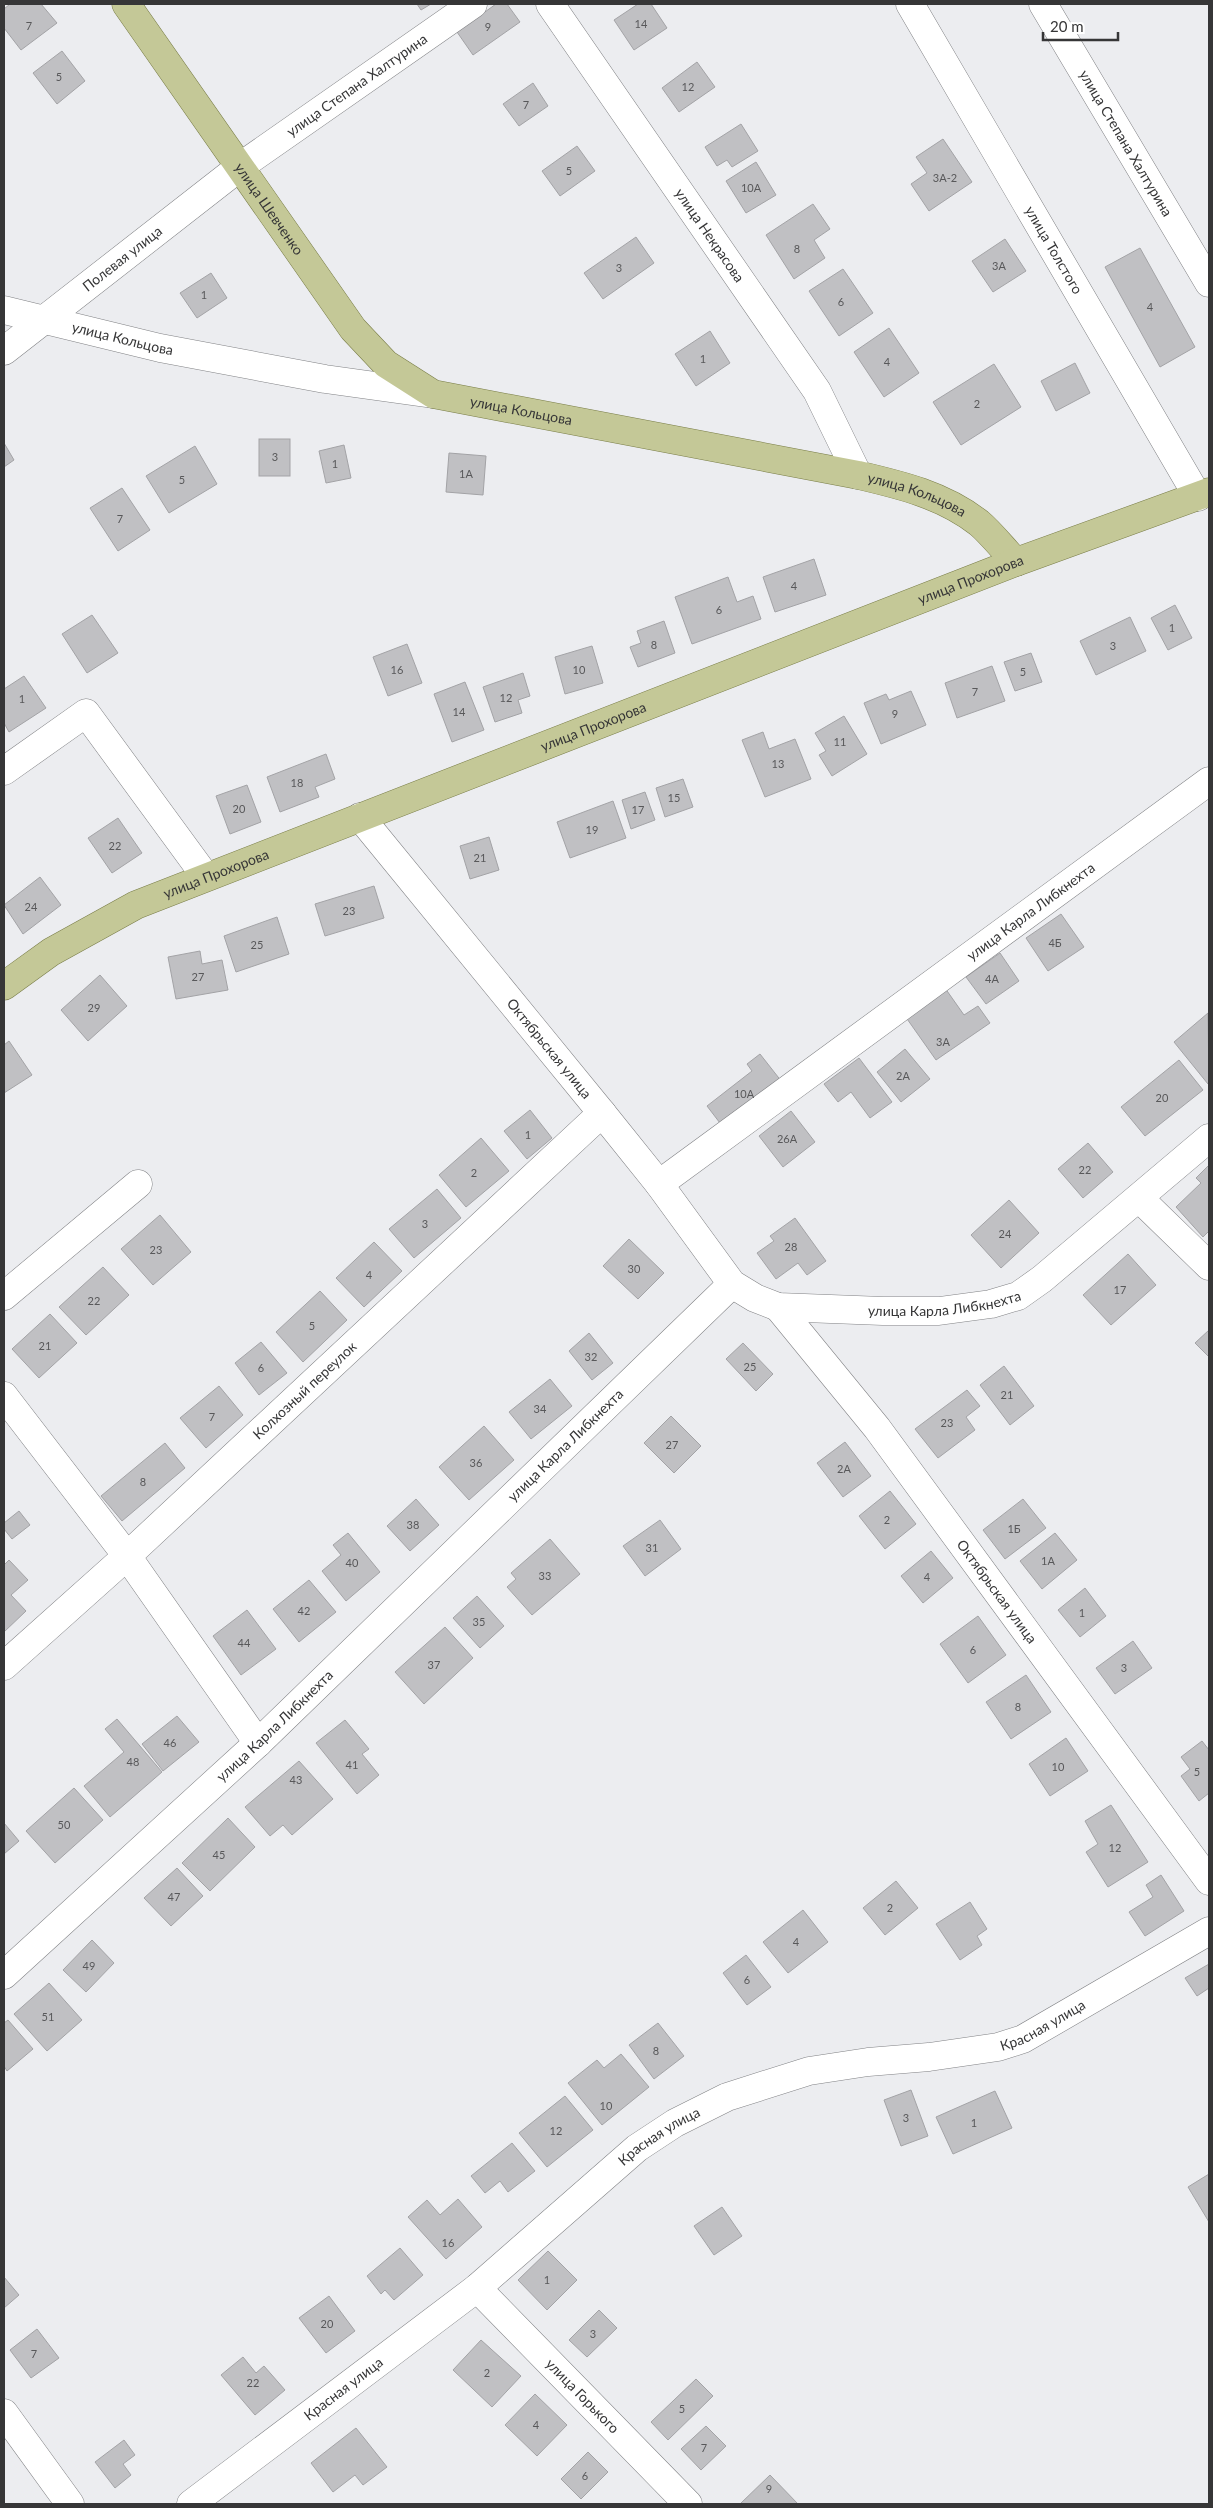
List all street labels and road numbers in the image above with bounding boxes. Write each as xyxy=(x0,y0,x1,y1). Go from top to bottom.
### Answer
street label: улица Степана Халтурина xyxy=(283,30,430,140)
street label: улица Степана Халтурина xyxy=(1076,67,1176,219)
street label: улица Шевченко xyxy=(232,159,308,258)
street label: улица Некрасова xyxy=(672,185,748,285)
street label: улица Толстого xyxy=(1022,203,1087,297)
street label: Полевая улица xyxy=(79,222,165,295)
street label: улица Кольцова xyxy=(70,318,175,358)
street label: улица Кольцова xyxy=(469,392,574,428)
street label: улица Кольцова xyxy=(866,469,969,520)
street label: улица Прохорова xyxy=(915,551,1026,607)
street label: улица Прохорова xyxy=(538,698,648,755)
street label: улица Прохорова xyxy=(161,845,271,902)
street label: улица Карла Либкнехта xyxy=(963,859,1098,964)
street label: Октябрьская улица xyxy=(504,995,596,1102)
street label: улица Карла Либкнехта xyxy=(868,1287,1023,1319)
street label: Колхозный переулок xyxy=(249,1337,360,1442)
street label: улица Карла Либкнехта xyxy=(504,1385,626,1505)
street label: Октябрьская улица xyxy=(954,1536,1041,1646)
street label: улица Карла Либкнехта xyxy=(213,1666,336,1785)
street label: Красная улица xyxy=(998,1996,1088,2054)
street label: Красная улица xyxy=(614,2103,703,2169)
street label: Красная улица xyxy=(300,2353,386,2424)
street label: улица Горького xyxy=(543,2355,623,2437)

